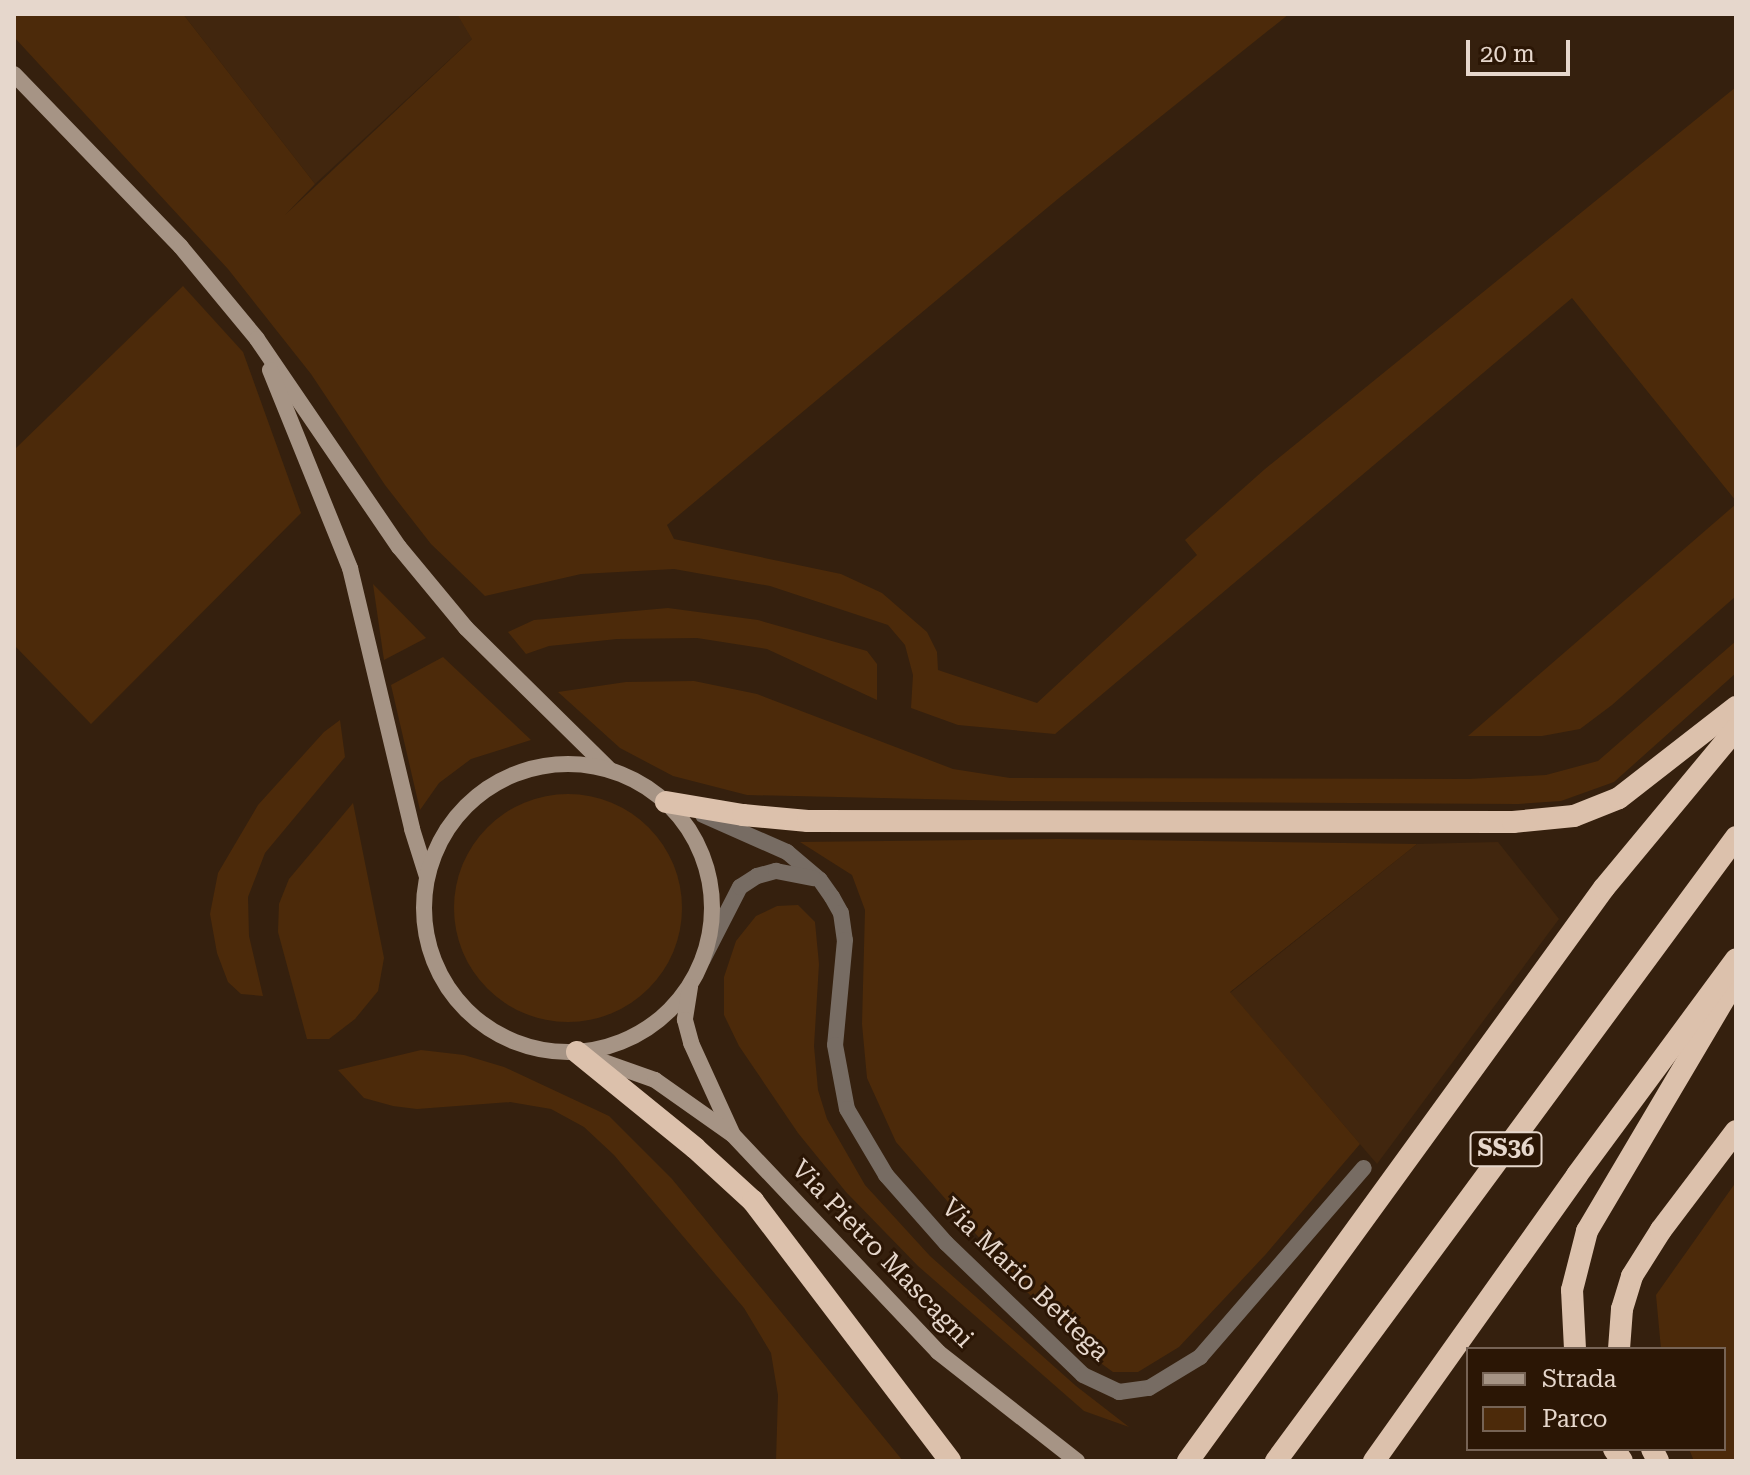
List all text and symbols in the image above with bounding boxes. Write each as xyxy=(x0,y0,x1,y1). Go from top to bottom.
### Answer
scale bar xyxy=(1470,24,1574,74)
text: 20 m xyxy=(1480,40,1535,68)
road number: SS36 xyxy=(1468,1129,1544,1169)
street label: Via Pietro Mascagni xyxy=(784,1154,980,1354)
street label: Via Mario Bettega xyxy=(935,1192,1115,1368)
legend xyxy=(1466,1347,1726,1451)
text: Strada xyxy=(1542,1365,1617,1393)
text: Parco xyxy=(1542,1405,1608,1433)

